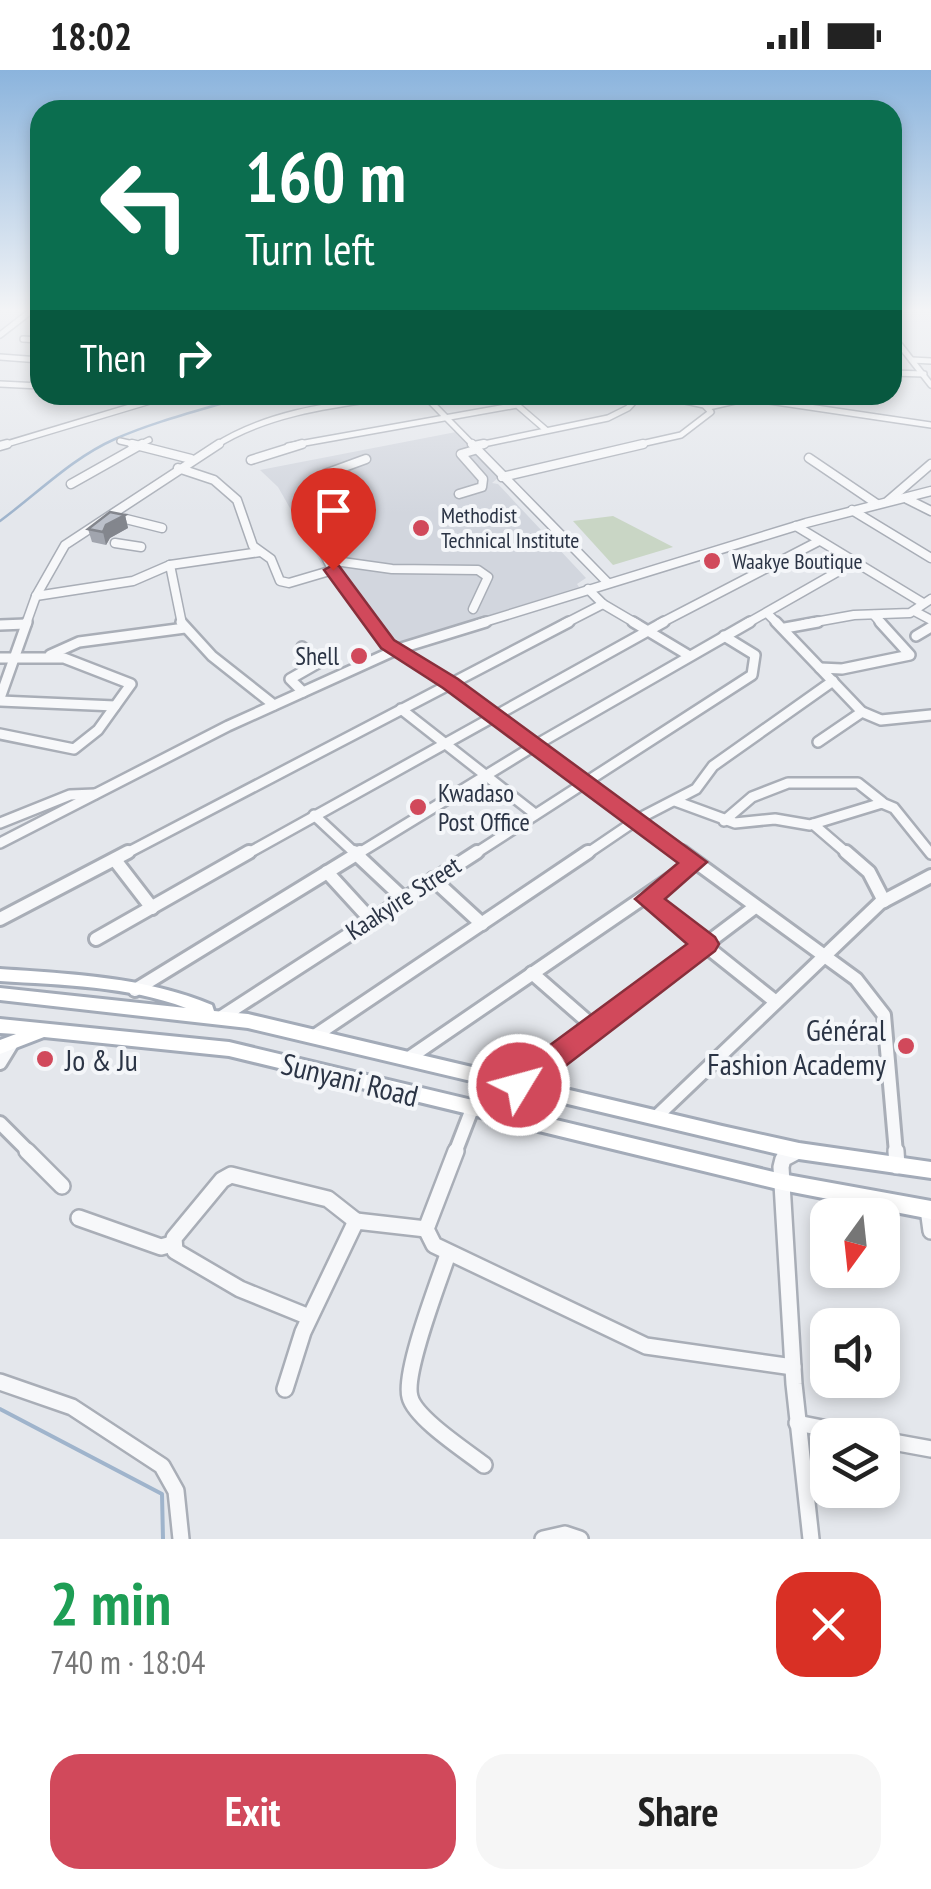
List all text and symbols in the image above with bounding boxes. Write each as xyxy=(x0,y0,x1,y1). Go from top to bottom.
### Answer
text: 18:02 xyxy=(50,11,132,60)
text: 160 m xyxy=(245,131,406,221)
icon: left xyxy=(80,140,210,270)
text: Turn left xyxy=(245,219,375,277)
icon: right xyxy=(166,330,221,385)
text: Then xyxy=(80,333,146,382)
pin xyxy=(291,468,376,571)
icon: arrive xyxy=(306,483,361,538)
place label: Methodist Technical Institute xyxy=(441,501,579,554)
marker: Methodist Technical Institute xyxy=(410,517,432,539)
place label: Waakye Boutique xyxy=(732,547,863,575)
marker: Waakye Boutique xyxy=(701,550,723,572)
place label: Shell xyxy=(295,640,339,672)
marker: Shell xyxy=(348,645,370,667)
place label: Kwadaso Post Office xyxy=(438,777,530,838)
marker: Kwadaso Post Office xyxy=(407,796,429,818)
street label: Kaakyire Street xyxy=(340,849,467,947)
place label: Général Fashion Academy xyxy=(707,1010,887,1083)
position arrow xyxy=(467,1033,571,1137)
marker: Général Fashion Academy xyxy=(895,1035,917,1057)
place label: Jo & Ju xyxy=(64,1040,138,1079)
street label: Sunyani Road xyxy=(278,1043,422,1115)
marker: Jo & Ju xyxy=(34,1048,56,1070)
north arrow xyxy=(810,1198,900,1288)
map controls xyxy=(810,1198,900,1508)
button: sound xyxy=(810,1308,900,1398)
button: layers xyxy=(810,1418,900,1508)
text: 2 min xyxy=(50,1564,171,1642)
button: close xyxy=(776,1572,881,1677)
text: 740 m · 18:04 xyxy=(50,1641,205,1683)
button: Exit xyxy=(50,1754,456,1869)
button: Share xyxy=(476,1754,881,1869)

